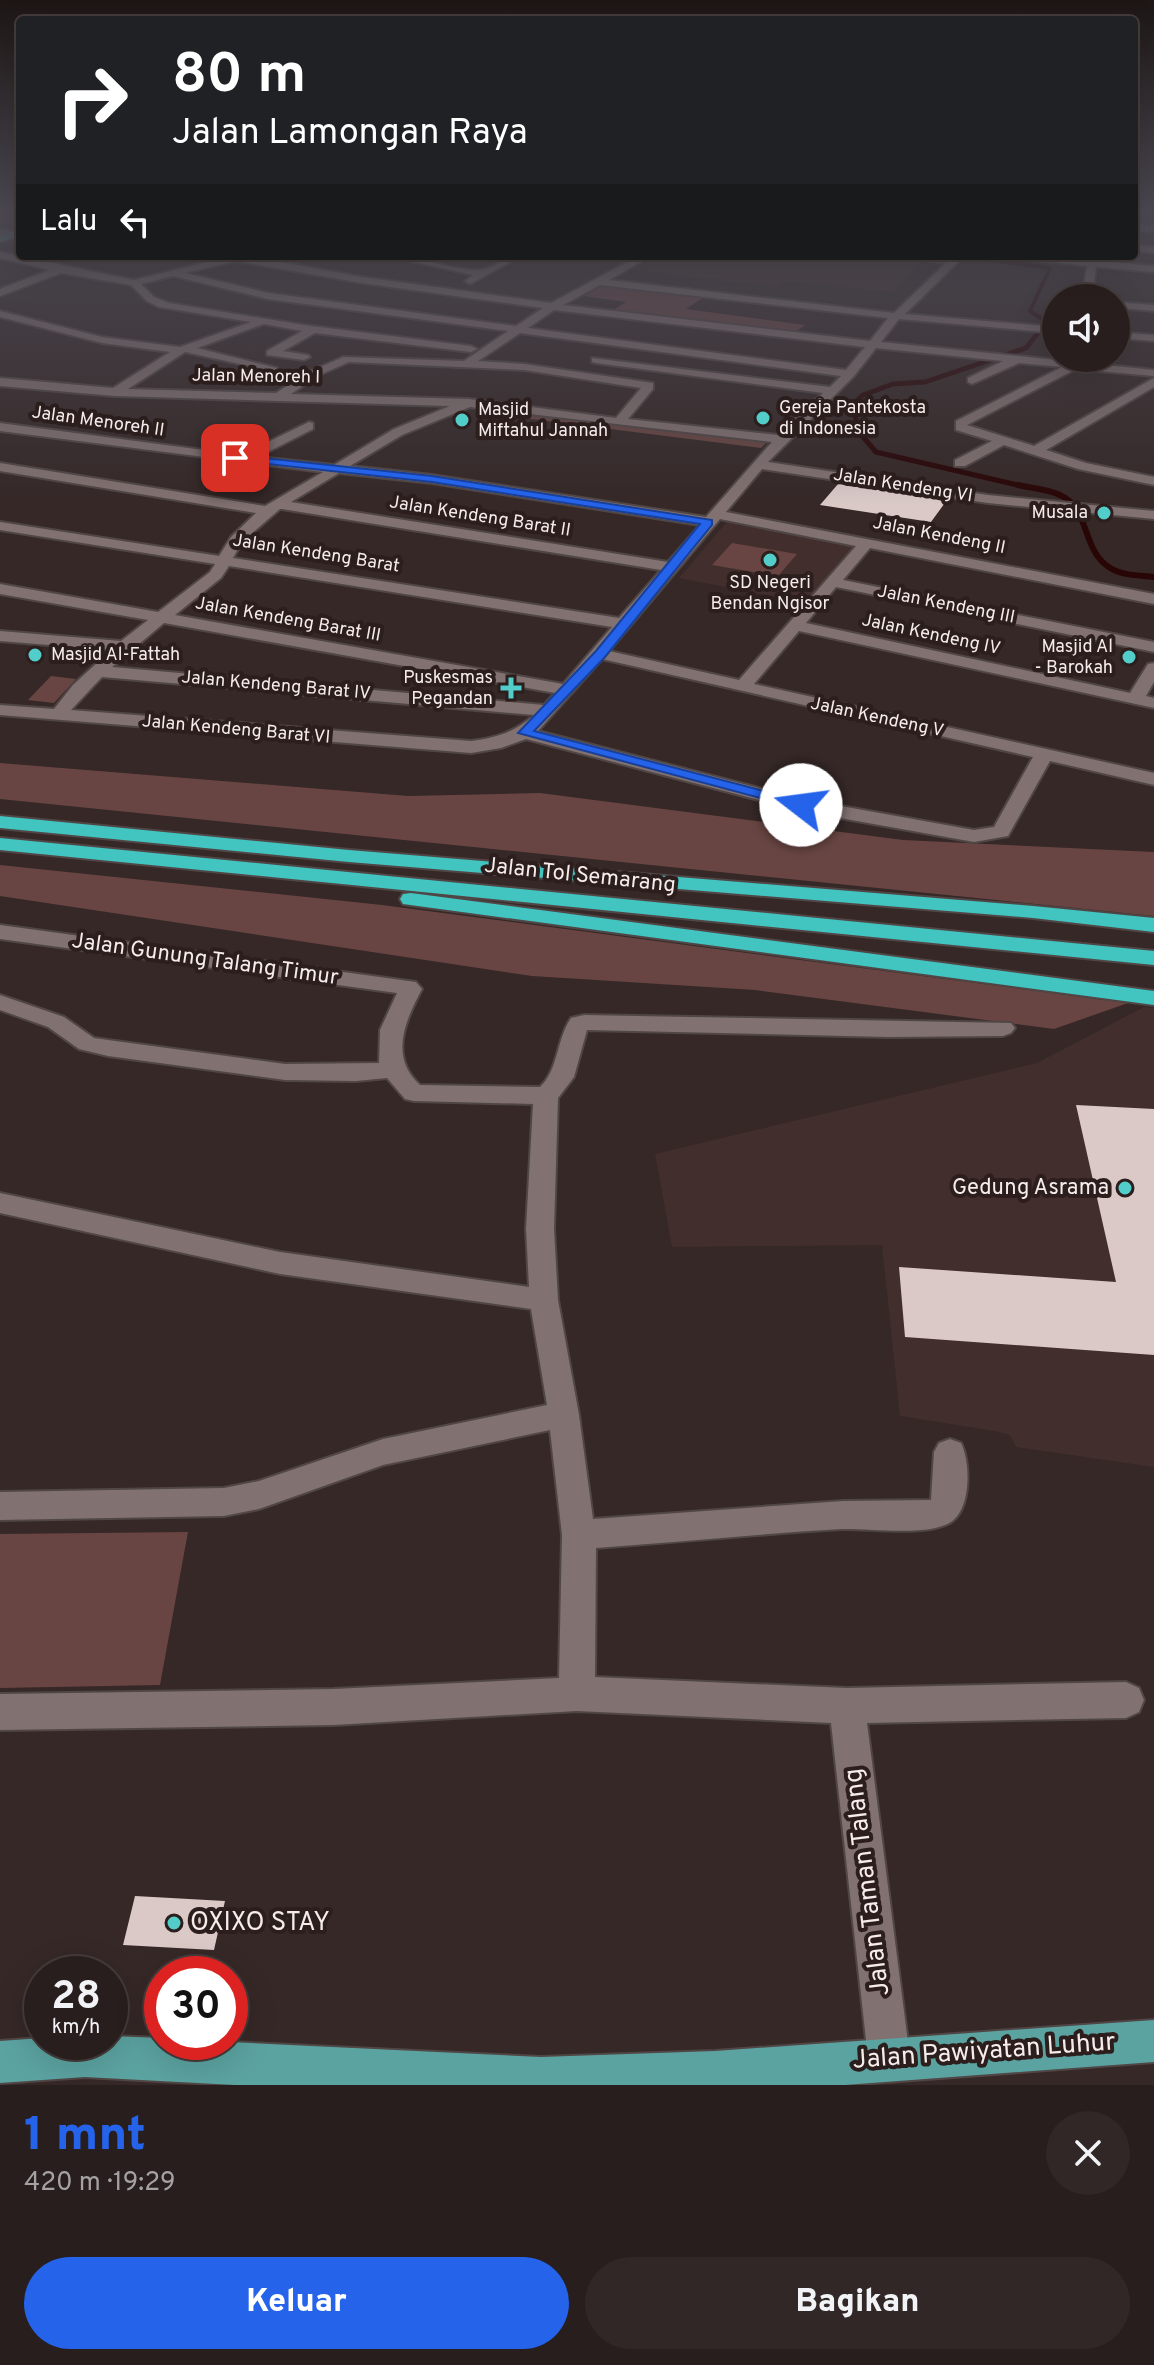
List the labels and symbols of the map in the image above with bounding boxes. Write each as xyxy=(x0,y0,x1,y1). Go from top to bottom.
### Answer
street label: Jalan Menoreh I xyxy=(192,364,320,390)
place label: Gereja Pantekosta di Indonesia xyxy=(779,397,926,441)
place label: Masjid Miftahul Jannah xyxy=(478,399,608,443)
street label: Jalan Menoreh II xyxy=(30,401,166,443)
marker: Gereja Pantekosta di Indonesia xyxy=(754,409,772,427)
marker: Masjid Miftahul Jannah xyxy=(453,411,471,429)
pin xyxy=(201,424,269,492)
street label: Jalan Kendeng VI xyxy=(832,464,974,508)
street label: Jalan Kendeng Barat II xyxy=(388,491,572,543)
place label: Musala xyxy=(1031,502,1088,525)
marker: Musala xyxy=(1095,504,1113,522)
street label: Jalan Kendeng II xyxy=(871,512,1007,560)
street label: Jalan Kendeng Barat xyxy=(231,529,401,579)
marker: SD Negeri Bendan Ngisor xyxy=(761,551,779,569)
place label: SD Negeri Bendan Ngisor xyxy=(710,572,830,616)
street label: Jalan Kendeng III xyxy=(875,580,1017,630)
street label: Jalan Kendeng Barat III xyxy=(193,592,383,648)
street label: Jalan Kendeng IV xyxy=(859,609,1003,661)
place label: Masjid Al - Barokah xyxy=(1035,636,1113,680)
place label: Masjid Al-Fattah xyxy=(51,644,180,667)
marker: Masjid Al-Fattah xyxy=(26,646,44,664)
marker: Masjid Al - Barokah xyxy=(1120,648,1138,666)
street label: Jalan Kendeng Barat IV xyxy=(180,666,372,706)
place label: Puskesmas Pegandan xyxy=(403,667,493,711)
marker: Puskesmas Pegandan xyxy=(500,677,522,699)
street label: Jalan Kendeng V xyxy=(808,693,946,743)
street label: Jalan Kendeng Barat VI xyxy=(141,710,331,750)
position arrow xyxy=(759,763,843,847)
street label: Jalan Tol Semarang xyxy=(483,853,677,899)
street label: Jalan Gunung Talang Timur xyxy=(70,928,340,992)
place label: Gedung Asrama xyxy=(952,1175,1109,1202)
marker: Gedung Asrama xyxy=(1116,1179,1134,1197)
street label: Jalan Taman Talang xyxy=(838,1766,898,1998)
place label: OXIXO STAY xyxy=(190,1907,330,1940)
marker: OXIXO STAY xyxy=(165,1914,183,1932)
speed limit sign: 30 xyxy=(144,1956,248,2060)
street label: Jalan Pawiyatan Luhur xyxy=(851,2026,1117,2078)

